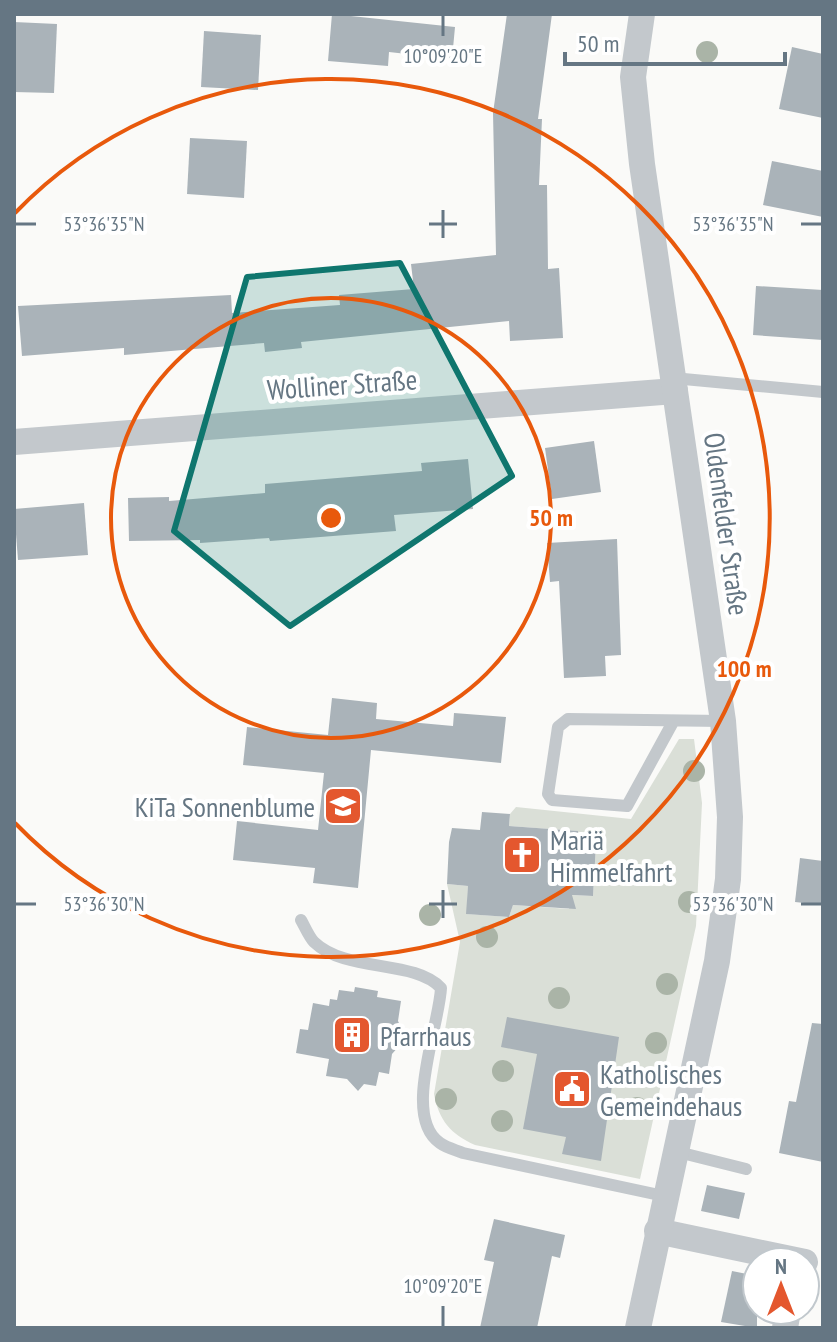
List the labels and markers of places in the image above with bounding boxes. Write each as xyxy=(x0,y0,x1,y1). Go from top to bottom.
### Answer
centre of rings xyxy=(317,504,345,532)
school or university icon: KiTa Sonnenblume xyxy=(322,785,364,827)
place label: KiTa Sonnenblume xyxy=(135,788,315,825)
place label: Mariä Himmelfahrt xyxy=(550,821,673,890)
church icon: Mariä Himmelfahrt xyxy=(501,834,543,876)
building icon: Pfarrhaus xyxy=(331,1014,373,1056)
place label: Pfarrhaus xyxy=(380,1017,472,1054)
place label: Katholisches Gemeindehaus xyxy=(600,1055,742,1124)
public building icon: Katholisches Gemeindehaus xyxy=(551,1068,593,1110)

